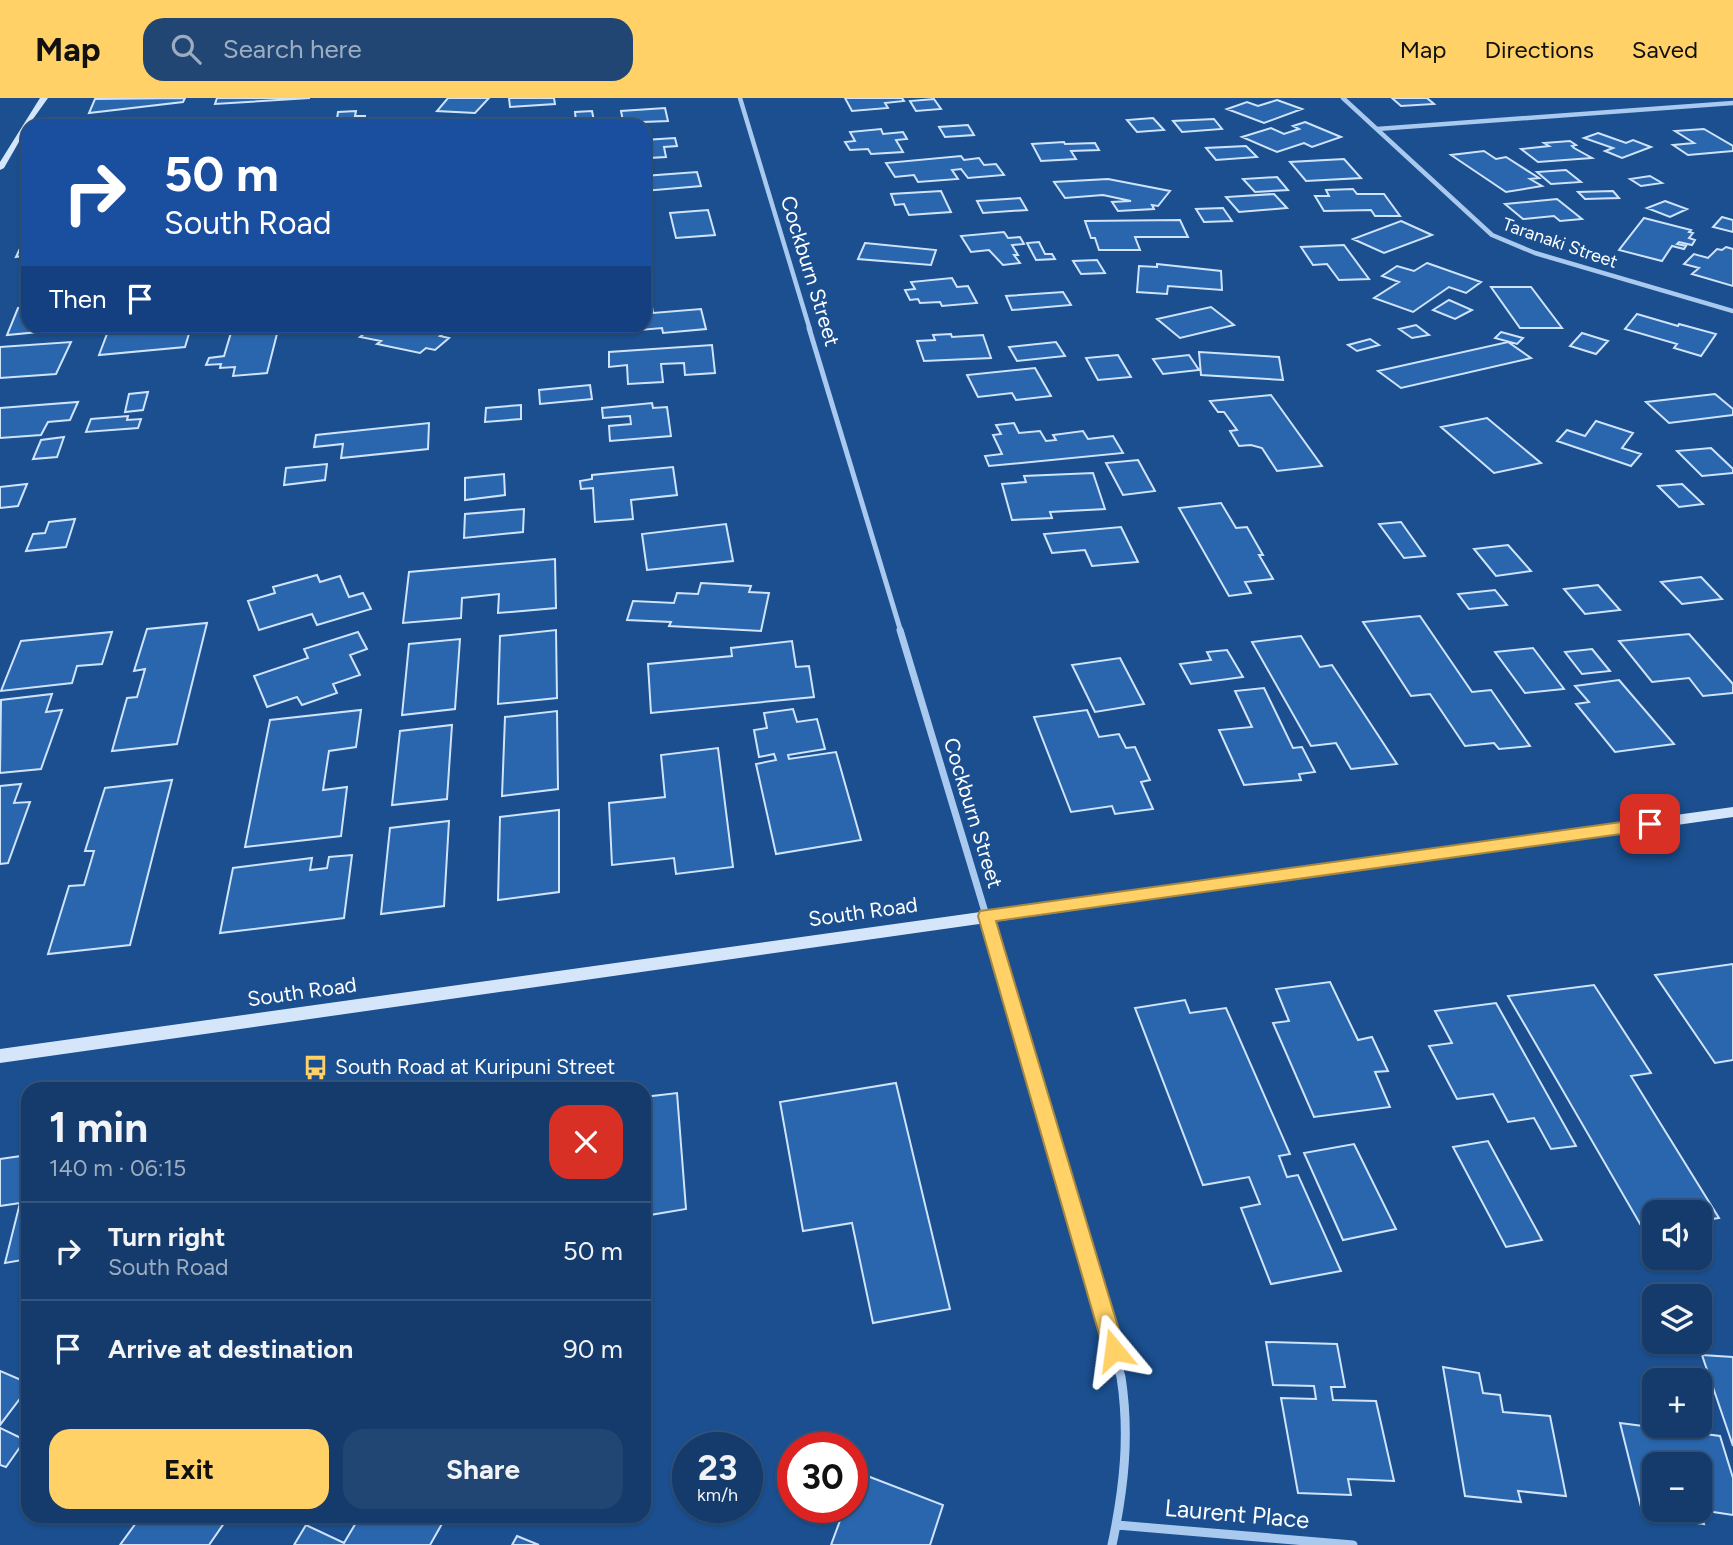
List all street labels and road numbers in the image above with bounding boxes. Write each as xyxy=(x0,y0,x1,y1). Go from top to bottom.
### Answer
street label: Cockburn Street xyxy=(776,193,845,349)
street label: Taranaki Street xyxy=(1500,213,1621,273)
street label: Cockburn Street xyxy=(939,735,1008,891)
street label: South Road xyxy=(807,891,919,932)
street label: South Road xyxy=(246,971,358,1012)
street label: Laurent Place xyxy=(1163,1493,1311,1534)

